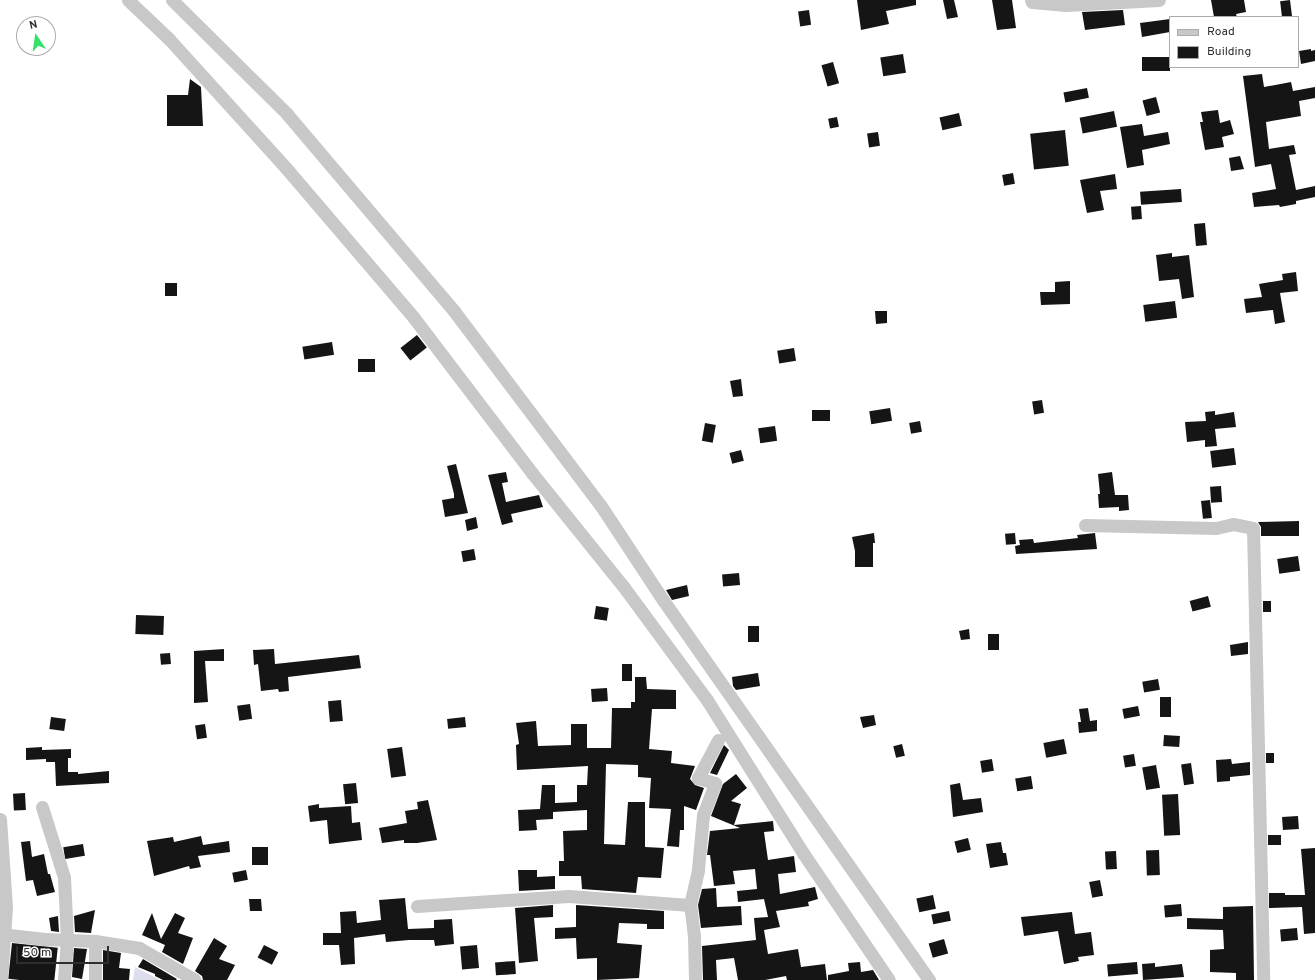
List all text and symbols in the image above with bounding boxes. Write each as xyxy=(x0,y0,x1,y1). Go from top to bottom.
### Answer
north arrow xyxy=(16,16,56,56)
legend xyxy=(1169,16,1299,68)
text: N xyxy=(28,18,39,33)
text: Road xyxy=(1207,24,1235,40)
text: Building xyxy=(1207,44,1251,60)
scale bar xyxy=(18,938,111,964)
text: 50 m xyxy=(23,945,51,961)

